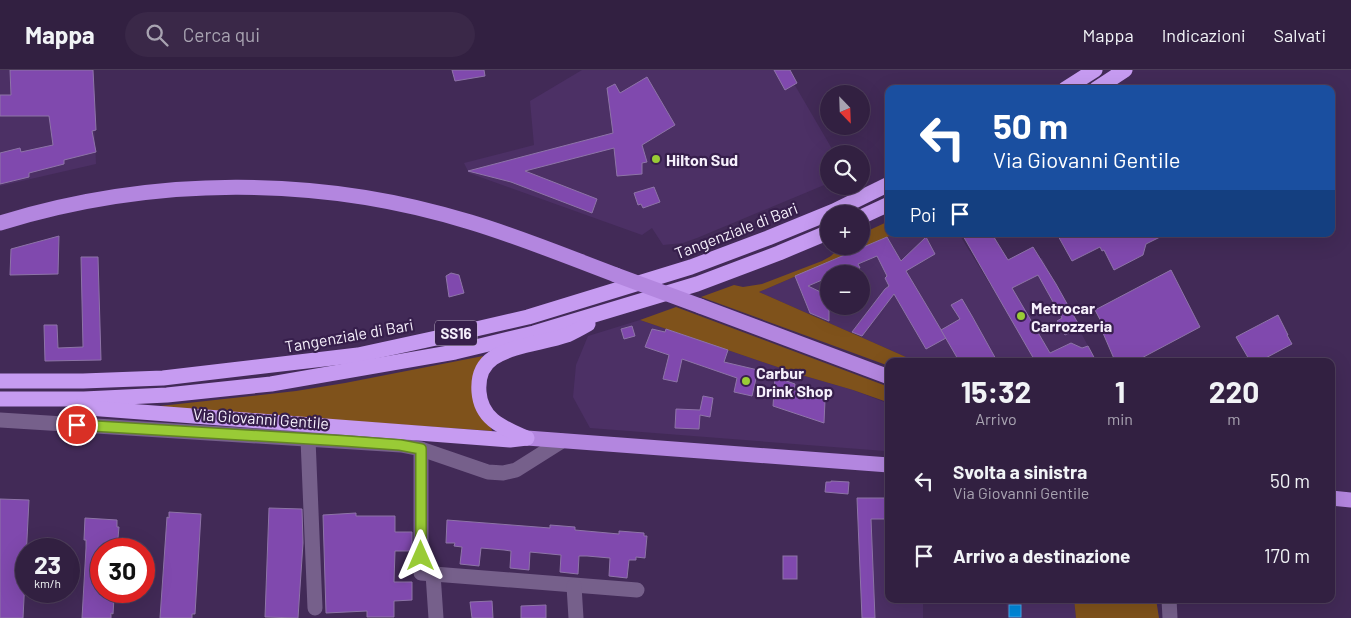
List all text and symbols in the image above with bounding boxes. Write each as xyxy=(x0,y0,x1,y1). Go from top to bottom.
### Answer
search box xyxy=(125,12,475,57)
text: Mappa xyxy=(25,20,95,49)
icon: search xyxy=(143,21,171,49)
text: Cerca qui xyxy=(183,23,260,46)
text: Mappa xyxy=(1083,24,1134,46)
text: Indicazioni xyxy=(1162,24,1246,46)
text: Salvati xyxy=(1274,24,1326,46)
north arrow xyxy=(820,85,870,135)
map controls xyxy=(820,85,870,315)
text: 50 m xyxy=(993,104,1068,146)
icon: left xyxy=(910,105,975,170)
button: search xyxy=(820,145,870,195)
text: Via Giovanni Gentile xyxy=(993,146,1181,172)
place label: Hilton Sud xyxy=(666,150,738,169)
marker: Hilton Sud xyxy=(650,153,662,165)
street label: Tangenziale di Bari xyxy=(672,198,800,262)
icon: arrive xyxy=(946,200,974,228)
text: Poi xyxy=(910,203,936,226)
button: + xyxy=(820,205,870,255)
button: − xyxy=(820,265,870,315)
place label: Metrocar Carrozzeria xyxy=(1031,298,1112,335)
marker: Metrocar Carrozzeria xyxy=(1015,310,1027,322)
street label: Tangenziale di Bari xyxy=(283,314,415,356)
road number: SS16 xyxy=(435,320,477,346)
place label: Carbur Drink Shop xyxy=(756,363,833,400)
text: 15:32 xyxy=(961,373,1031,409)
text: 1 xyxy=(1115,373,1125,409)
text: 220 xyxy=(1209,373,1259,409)
marker: Carbur Drink Shop xyxy=(740,375,752,387)
pin xyxy=(56,404,98,446)
street label: Via Giovanni Gentile xyxy=(192,404,330,432)
text: Arrivo xyxy=(975,409,1017,428)
text: min xyxy=(1107,409,1133,428)
text: m xyxy=(1227,409,1241,428)
icon: arrive xyxy=(63,411,91,439)
text: Svolta a sinistra xyxy=(953,460,1087,483)
icon: left xyxy=(910,467,938,495)
text: 50 m xyxy=(1270,469,1310,492)
text: Via Giovanni Gentile xyxy=(953,483,1089,502)
position arrow xyxy=(394,529,446,581)
speed limit sign: 30 xyxy=(90,538,155,603)
icon: arrive xyxy=(910,542,938,570)
text: Arrivo a destinazione xyxy=(953,544,1131,567)
text: 170 m xyxy=(1264,544,1310,567)
text: 23 xyxy=(34,549,61,579)
text: km/h xyxy=(34,576,61,590)

